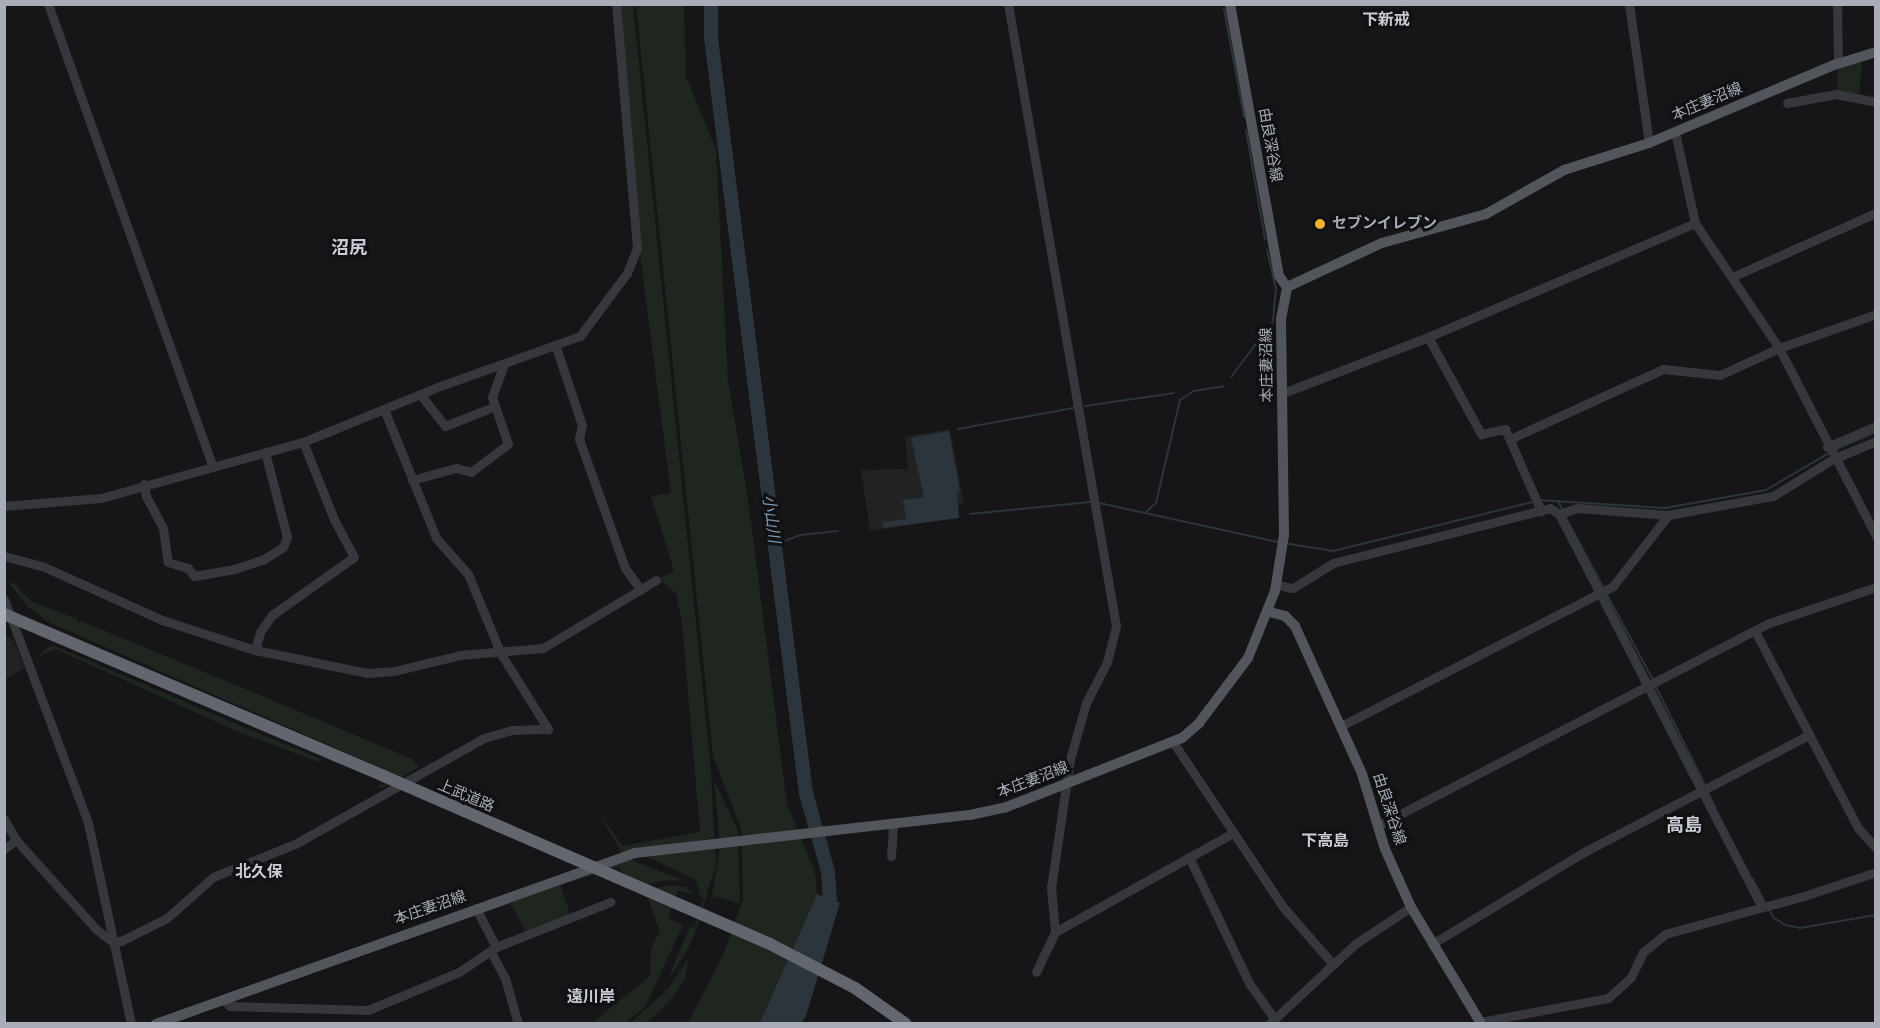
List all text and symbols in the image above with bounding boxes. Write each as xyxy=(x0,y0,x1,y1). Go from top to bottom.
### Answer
district label: 下新戒 xyxy=(1362,10,1410,30)
street label: 本庄妻沼線 xyxy=(1669,79,1745,125)
street label: 由良深谷線 xyxy=(1255,107,1285,183)
place label: セブンイレブン xyxy=(1332,215,1437,233)
marker: セブンイレブン xyxy=(1313,217,1327,231)
district label: 沼尻 xyxy=(331,237,367,259)
street label: 本庄妻沼線 xyxy=(1257,327,1277,403)
water label: 小山川 xyxy=(759,494,783,544)
street label: 本庄妻沼線 xyxy=(995,758,1071,802)
street label: 由良深谷線 xyxy=(1369,771,1409,847)
street label: 上武道路 xyxy=(435,776,497,816)
district label: 高島 xyxy=(1666,814,1702,836)
district label: 下高島 xyxy=(1301,831,1349,851)
district label: 北久保 xyxy=(235,862,283,882)
street label: 本庄妻沼線 xyxy=(392,887,468,929)
district label: 遠川岸 xyxy=(567,987,615,1007)

